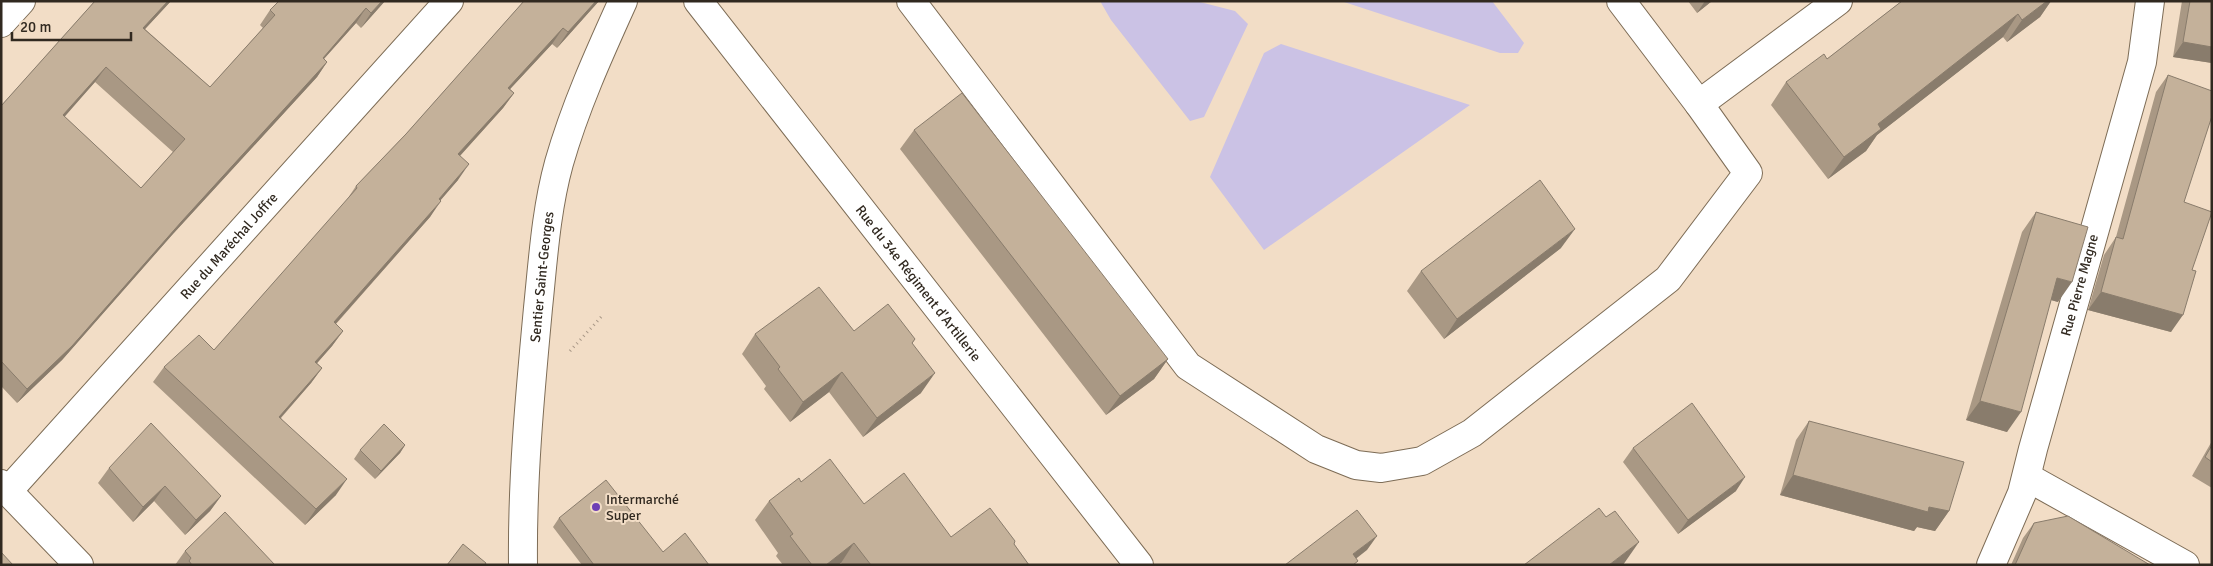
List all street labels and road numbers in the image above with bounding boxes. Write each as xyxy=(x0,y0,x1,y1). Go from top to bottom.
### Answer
street label: Rue du Maréchal Joffre xyxy=(177,189,281,303)
street label: Rue du 34e Régiment d'Artillerie xyxy=(852,202,985,365)
street label: Sentier Saint-Georges xyxy=(527,210,558,343)
street label: Rue Pierre Magne xyxy=(2057,232,2102,338)

